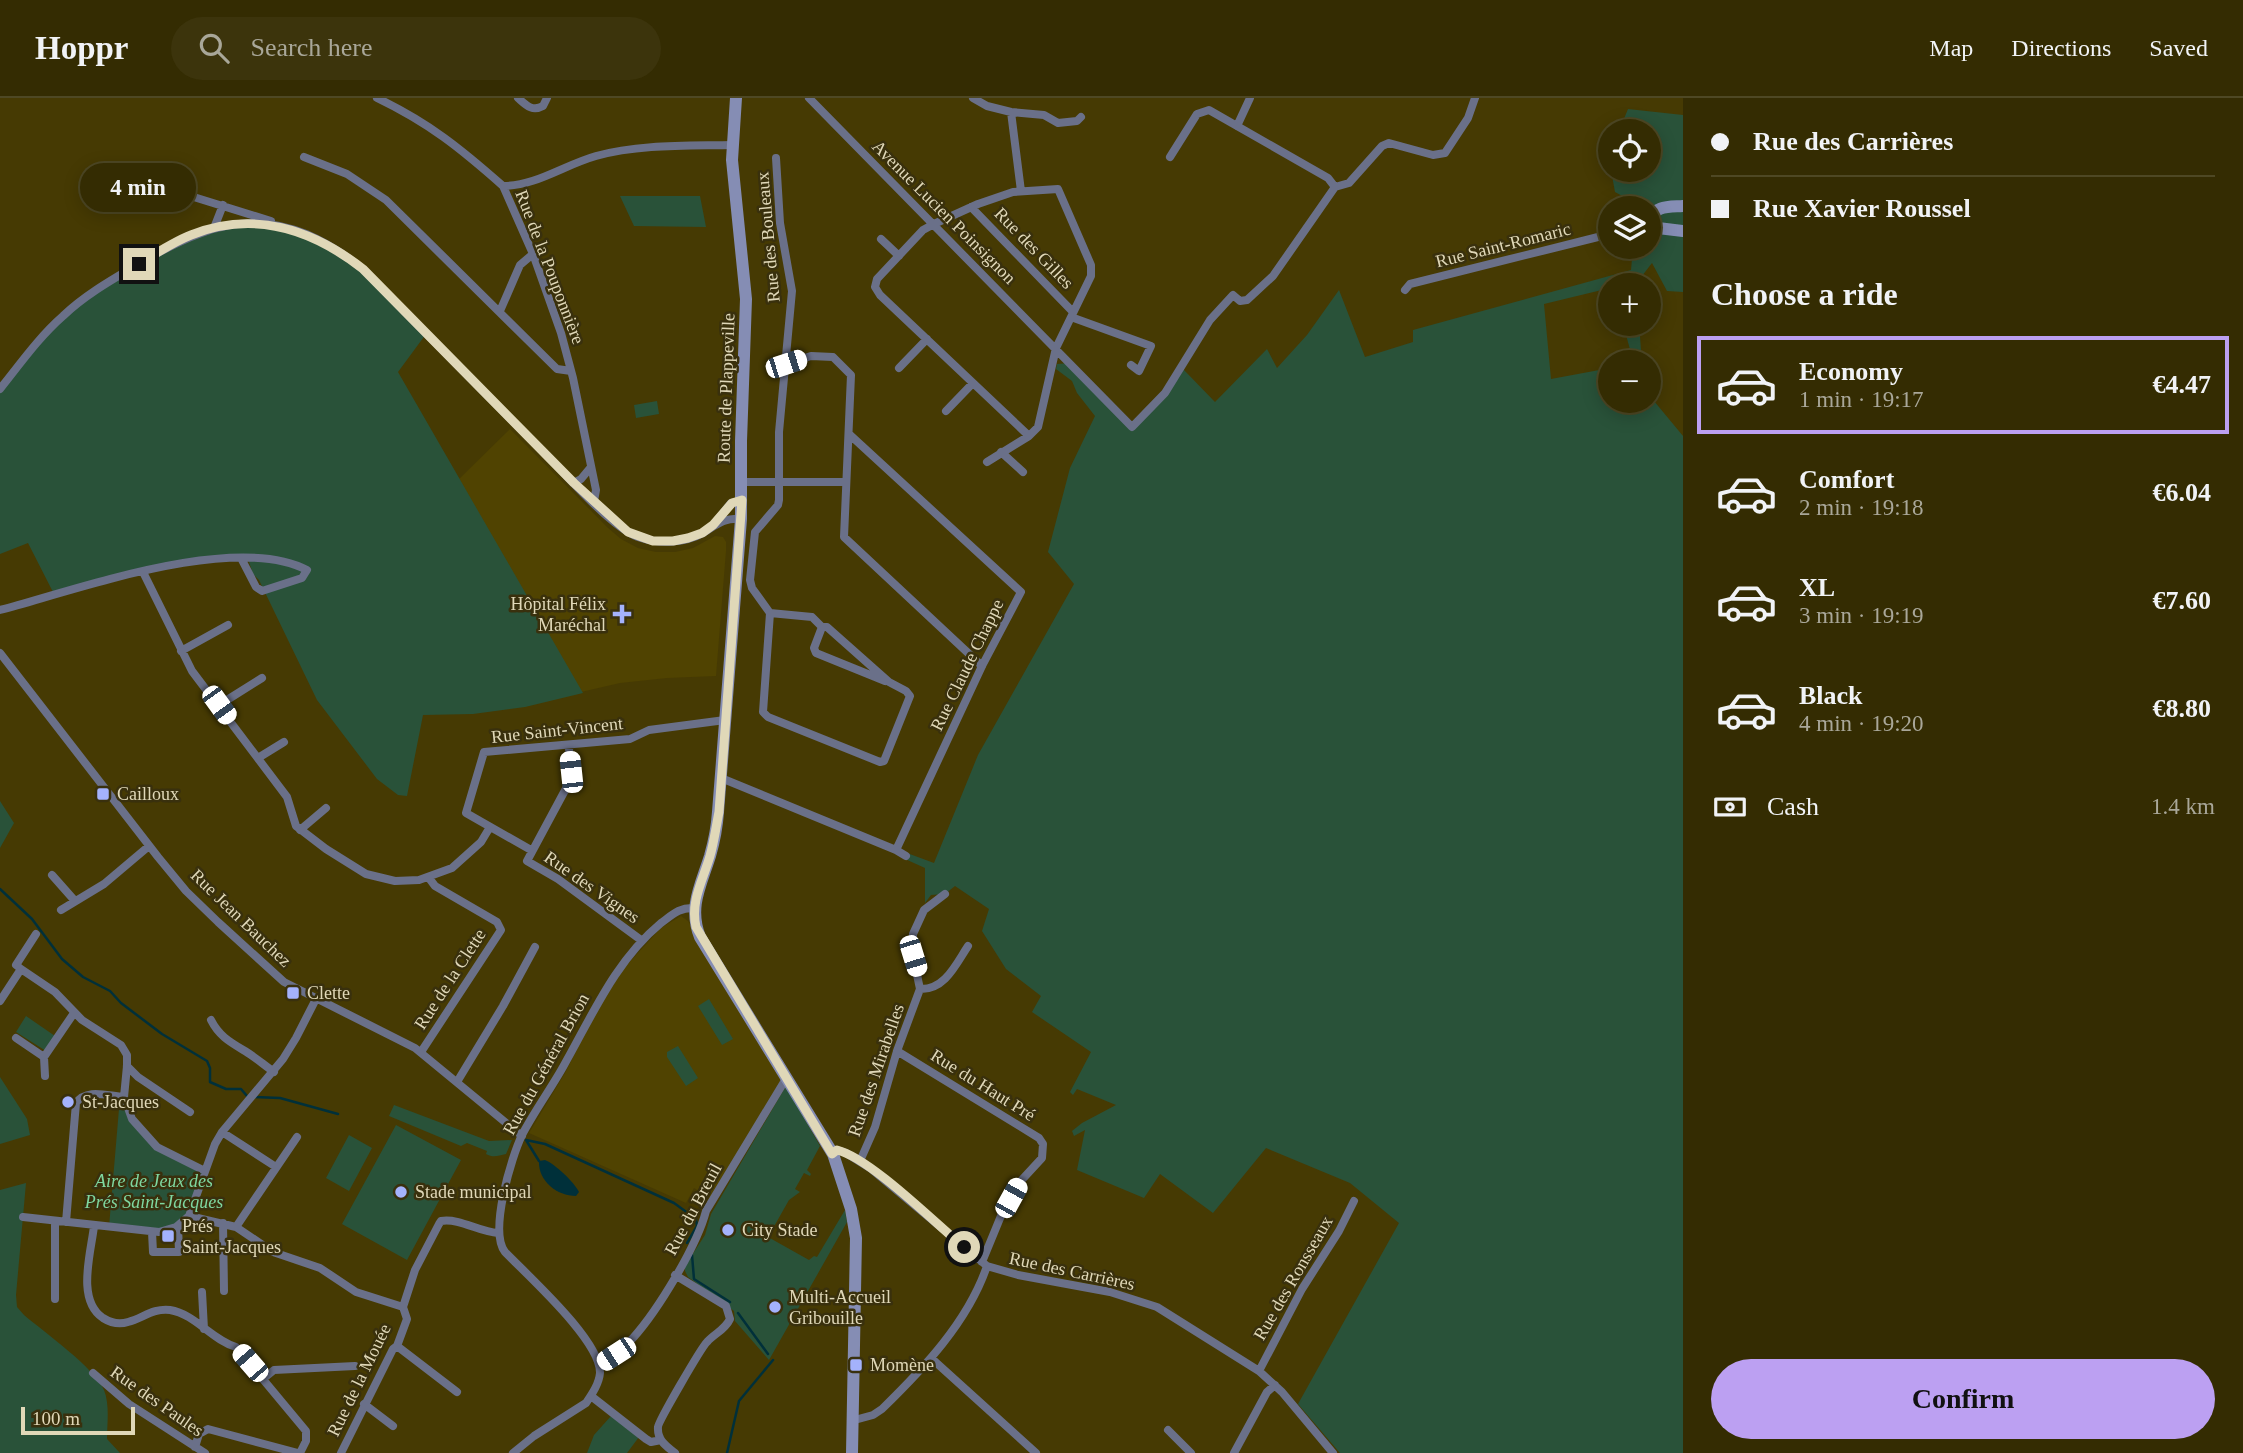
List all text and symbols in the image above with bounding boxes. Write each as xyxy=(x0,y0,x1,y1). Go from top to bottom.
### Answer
search box xyxy=(171,17,661,80)
icon: search xyxy=(195,29,233,67)
text: Hoppr xyxy=(35,30,129,66)
text: Search here xyxy=(251,33,373,62)
text: Map xyxy=(1929,35,1973,61)
text: Directions xyxy=(2011,35,2111,61)
text: Saved xyxy=(2149,35,2208,61)
map controls xyxy=(1598,119,1661,413)
button: locate xyxy=(1598,119,1661,182)
text: Rue des Carrières xyxy=(1753,127,1953,156)
street label: Avenue Lucien Poinsignon xyxy=(868,136,1020,288)
callout: 4 min xyxy=(81,162,197,212)
street label: Rue des Bouleaux xyxy=(752,171,784,303)
text: 4 min xyxy=(110,175,166,200)
street label: Rue de la Pouponnière xyxy=(511,187,589,347)
text: Rue Xavier Roussel xyxy=(1753,194,1971,223)
button: layers xyxy=(1598,196,1661,259)
street label: Rue des Gilles xyxy=(990,203,1078,293)
street label: Rue Saint-Romaric xyxy=(1433,219,1573,271)
route end xyxy=(123,248,155,280)
button: + xyxy=(1598,273,1661,336)
text: Choose a ride xyxy=(1711,276,1898,312)
street label: Route de Plappeville xyxy=(713,313,739,463)
car xyxy=(763,348,810,380)
button: − xyxy=(1598,350,1661,413)
icon: car xyxy=(1715,354,1778,417)
text: Economy xyxy=(1799,357,1903,386)
text: €4.47 xyxy=(2153,370,2211,399)
text: 1 min · 19:17 xyxy=(1799,387,1924,412)
icon: car xyxy=(1715,462,1778,525)
text: Comfort xyxy=(1799,465,1894,494)
text: €6.04 xyxy=(2153,478,2211,507)
text: 2 min · 19:18 xyxy=(1799,495,1924,520)
icon: car xyxy=(1715,570,1778,633)
text: XL xyxy=(1799,573,1835,602)
text: €7.60 xyxy=(2153,586,2211,615)
place label: Hôpital Félix Maréchal xyxy=(511,594,606,635)
street label: Rue Claude Chappe xyxy=(926,596,1008,734)
text: 3 min · 19:19 xyxy=(1799,603,1924,628)
marker: Hôpital Félix Maréchal xyxy=(612,604,632,624)
icon: car xyxy=(1715,678,1778,741)
text: Black xyxy=(1799,681,1863,710)
car xyxy=(199,682,240,728)
text: €8.80 xyxy=(2153,694,2211,723)
text: 4 min · 19:20 xyxy=(1799,711,1924,736)
street label: Rue Saint-Vincent xyxy=(490,713,624,747)
car xyxy=(559,750,584,794)
place label: Cailloux xyxy=(117,784,179,804)
marker: Cailloux xyxy=(95,786,111,802)
icon: cash xyxy=(1711,788,1749,826)
text: Cash xyxy=(1767,792,1819,821)
text: 1.4 km xyxy=(2151,794,2215,819)
street label: Rue des Vignes xyxy=(541,847,643,927)
street label: Rue Jean Bauchez xyxy=(187,865,295,971)
street label: Rue de la Clette xyxy=(410,925,490,1033)
car xyxy=(897,933,930,979)
place label: Clette xyxy=(307,983,350,1003)
marker: Clette xyxy=(285,985,301,1001)
street label: Rue du Général Brion xyxy=(499,990,593,1138)
street label: Rue des Mirabelles xyxy=(844,1001,908,1139)
street label: Rue du Haut Pré xyxy=(927,1045,1039,1125)
place label: St-Jacques xyxy=(82,1092,159,1112)
marker: St-Jacques xyxy=(60,1094,76,1110)
street label: Rue du Breuil xyxy=(660,1160,726,1258)
park label: Aire de Jeux des Prés Saint-Jacques xyxy=(84,1171,223,1212)
car xyxy=(992,1175,1031,1221)
place label: Stade municipal xyxy=(415,1182,531,1202)
marker: Stade municipal xyxy=(393,1184,409,1200)
street label: Rue des Ronsseaux xyxy=(1249,1212,1337,1344)
place label: Prés Saint-Jacques xyxy=(182,1216,281,1257)
place label: City Stade xyxy=(742,1220,818,1240)
marker: City Stade xyxy=(720,1222,736,1238)
marker: Prés Saint-Jacques xyxy=(160,1228,176,1244)
route start xyxy=(948,1231,980,1263)
street label: Rue des Carrières xyxy=(1007,1248,1137,1294)
place label: Multi-Accueil Gribouille xyxy=(789,1287,891,1328)
marker: Multi-Accueil Gribouille xyxy=(767,1299,783,1315)
street label: Rue de la Mouée xyxy=(323,1321,395,1439)
car xyxy=(593,1334,640,1374)
car xyxy=(229,1340,272,1386)
place label: Momène xyxy=(870,1355,934,1375)
marker: Momène xyxy=(848,1357,864,1373)
button: Confirm xyxy=(1711,1359,2215,1439)
street label: Rue des Paules xyxy=(107,1362,207,1440)
scale bar xyxy=(21,1404,135,1436)
text: 100 m xyxy=(32,1408,80,1429)

